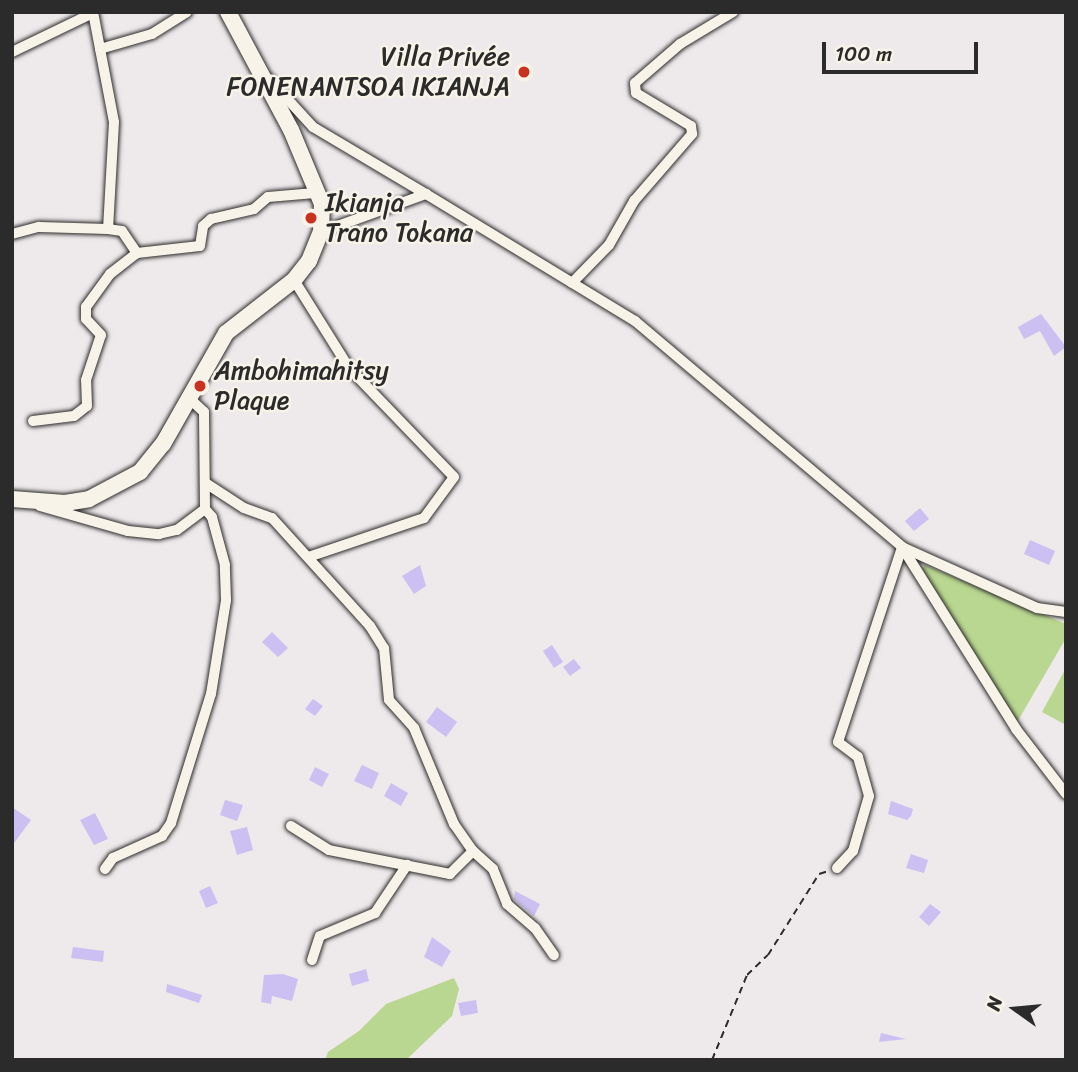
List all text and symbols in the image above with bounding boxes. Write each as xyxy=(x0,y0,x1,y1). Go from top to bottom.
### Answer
scale bar xyxy=(826,28,982,72)
text: 100 m xyxy=(835,35,892,73)
place label: Villa Privée FONENANTSOA IKIANJA xyxy=(226,41,510,102)
marker: Villa Privée FONENANTSOA IKIANJA xyxy=(516,64,532,80)
place label: Ikianja Trano Tokana xyxy=(325,187,474,248)
marker: Ikianja Trano Tokana xyxy=(303,210,319,226)
place label: Ambohimahitsy Plaque xyxy=(214,355,389,416)
marker: Ambohimahitsy Plaque xyxy=(192,378,208,394)
north arrow xyxy=(980,974,1050,1044)
text: N xyxy=(977,993,1012,1014)

